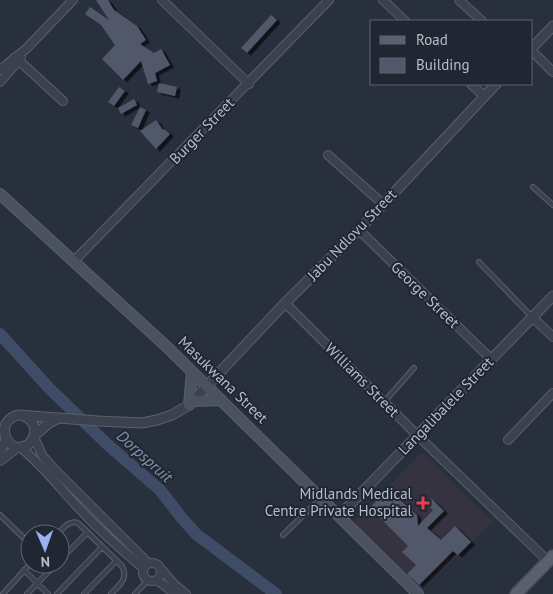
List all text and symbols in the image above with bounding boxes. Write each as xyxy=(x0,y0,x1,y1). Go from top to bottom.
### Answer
legend xyxy=(370,20,533,85)
text: Road xyxy=(416,30,448,49)
text: Building xyxy=(416,55,470,74)
street label: Burger Street xyxy=(165,93,238,168)
street label: Jabu Ndlovu Street xyxy=(302,185,400,285)
street label: George Street xyxy=(387,257,464,332)
street label: Masukwana Street xyxy=(175,332,272,427)
street label: Williams Street xyxy=(321,338,404,421)
street label: Langalibalele Street xyxy=(394,353,497,459)
water label: Dorpspruit xyxy=(113,426,178,487)
place label: Midlands Medical Centre Private Hospital xyxy=(265,484,413,520)
marker: Midlands Medical Centre Private Hospital xyxy=(416,496,430,510)
north arrow xyxy=(20,524,70,574)
text: N xyxy=(41,553,50,571)

